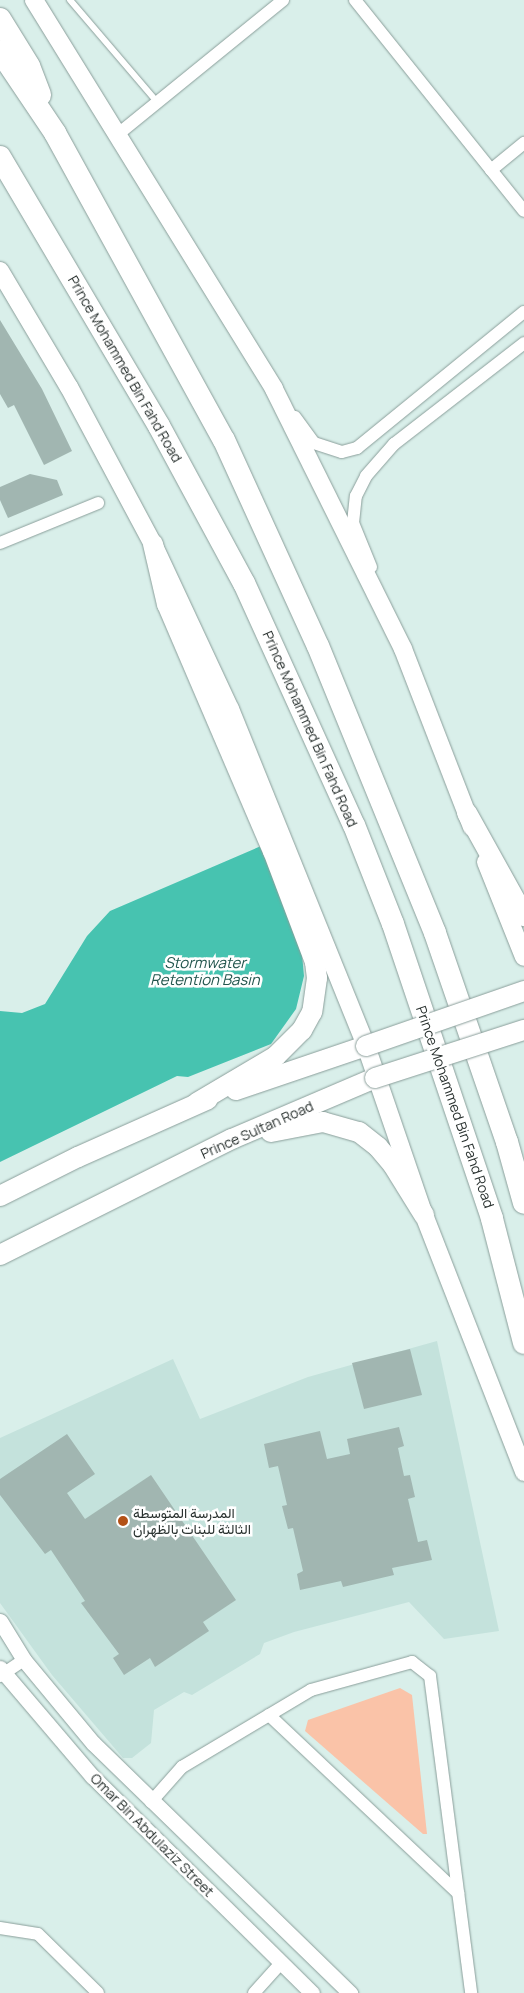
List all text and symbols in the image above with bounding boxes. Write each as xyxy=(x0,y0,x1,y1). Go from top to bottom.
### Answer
street label: Prince Mohammed Bin Fahd Road xyxy=(65,273,185,465)
street label: Prince Mohammed Bin Fahd Road xyxy=(259,628,361,830)
water label: Stormwater Retention Basin xyxy=(150,953,260,988)
street label: Prince Mohammed Bin Fahd Road xyxy=(412,1004,498,1210)
street label: Prince Sultan Road xyxy=(198,1098,316,1162)
place label: المدرسة المتوسطة الثالثة للبنات بالظهران xyxy=(133,1505,251,1538)
marker: المدرسة المتوسطة الثالثة للبنات بالظهران xyxy=(117,1515,129,1527)
street label: Omar Bin Abdulaziz Street xyxy=(87,1770,217,1900)

